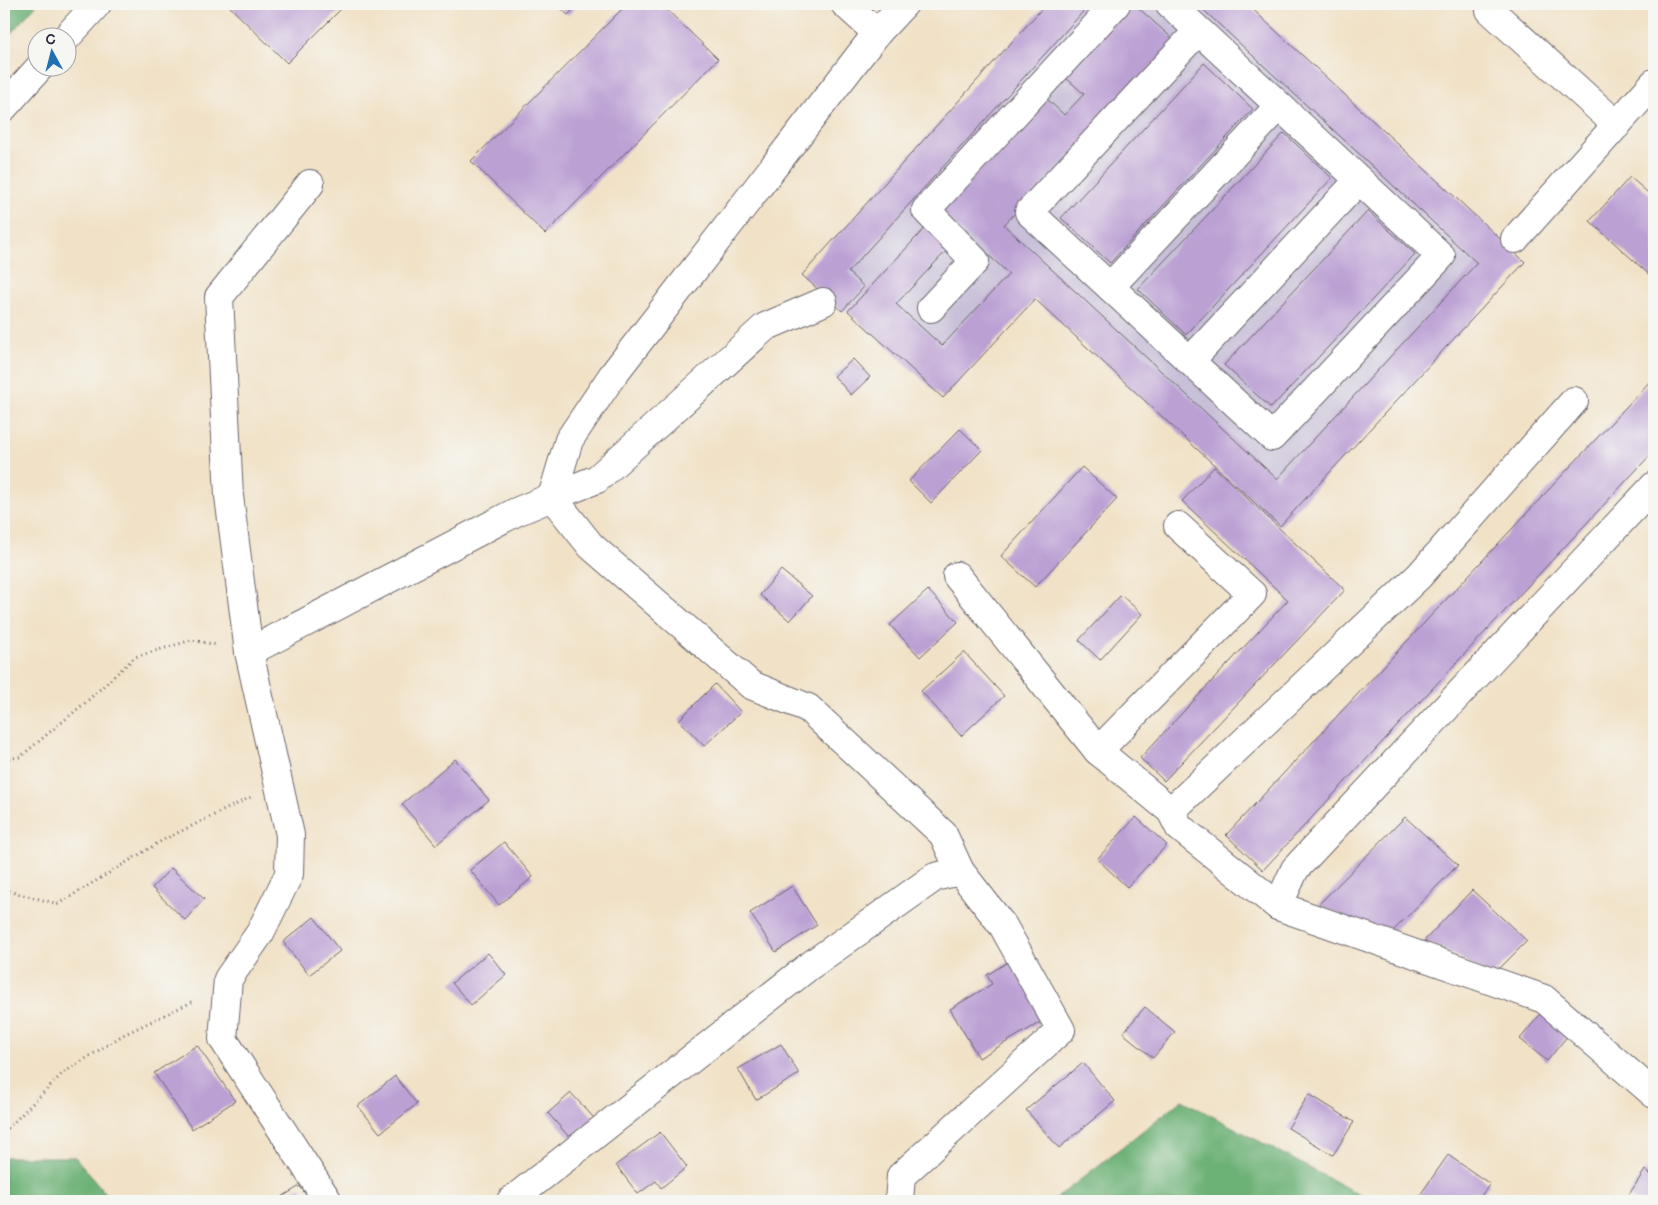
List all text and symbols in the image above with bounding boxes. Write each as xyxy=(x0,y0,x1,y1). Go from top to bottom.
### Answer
north arrow xyxy=(28,28,78,78)
text: С xyxy=(45,31,57,49)

